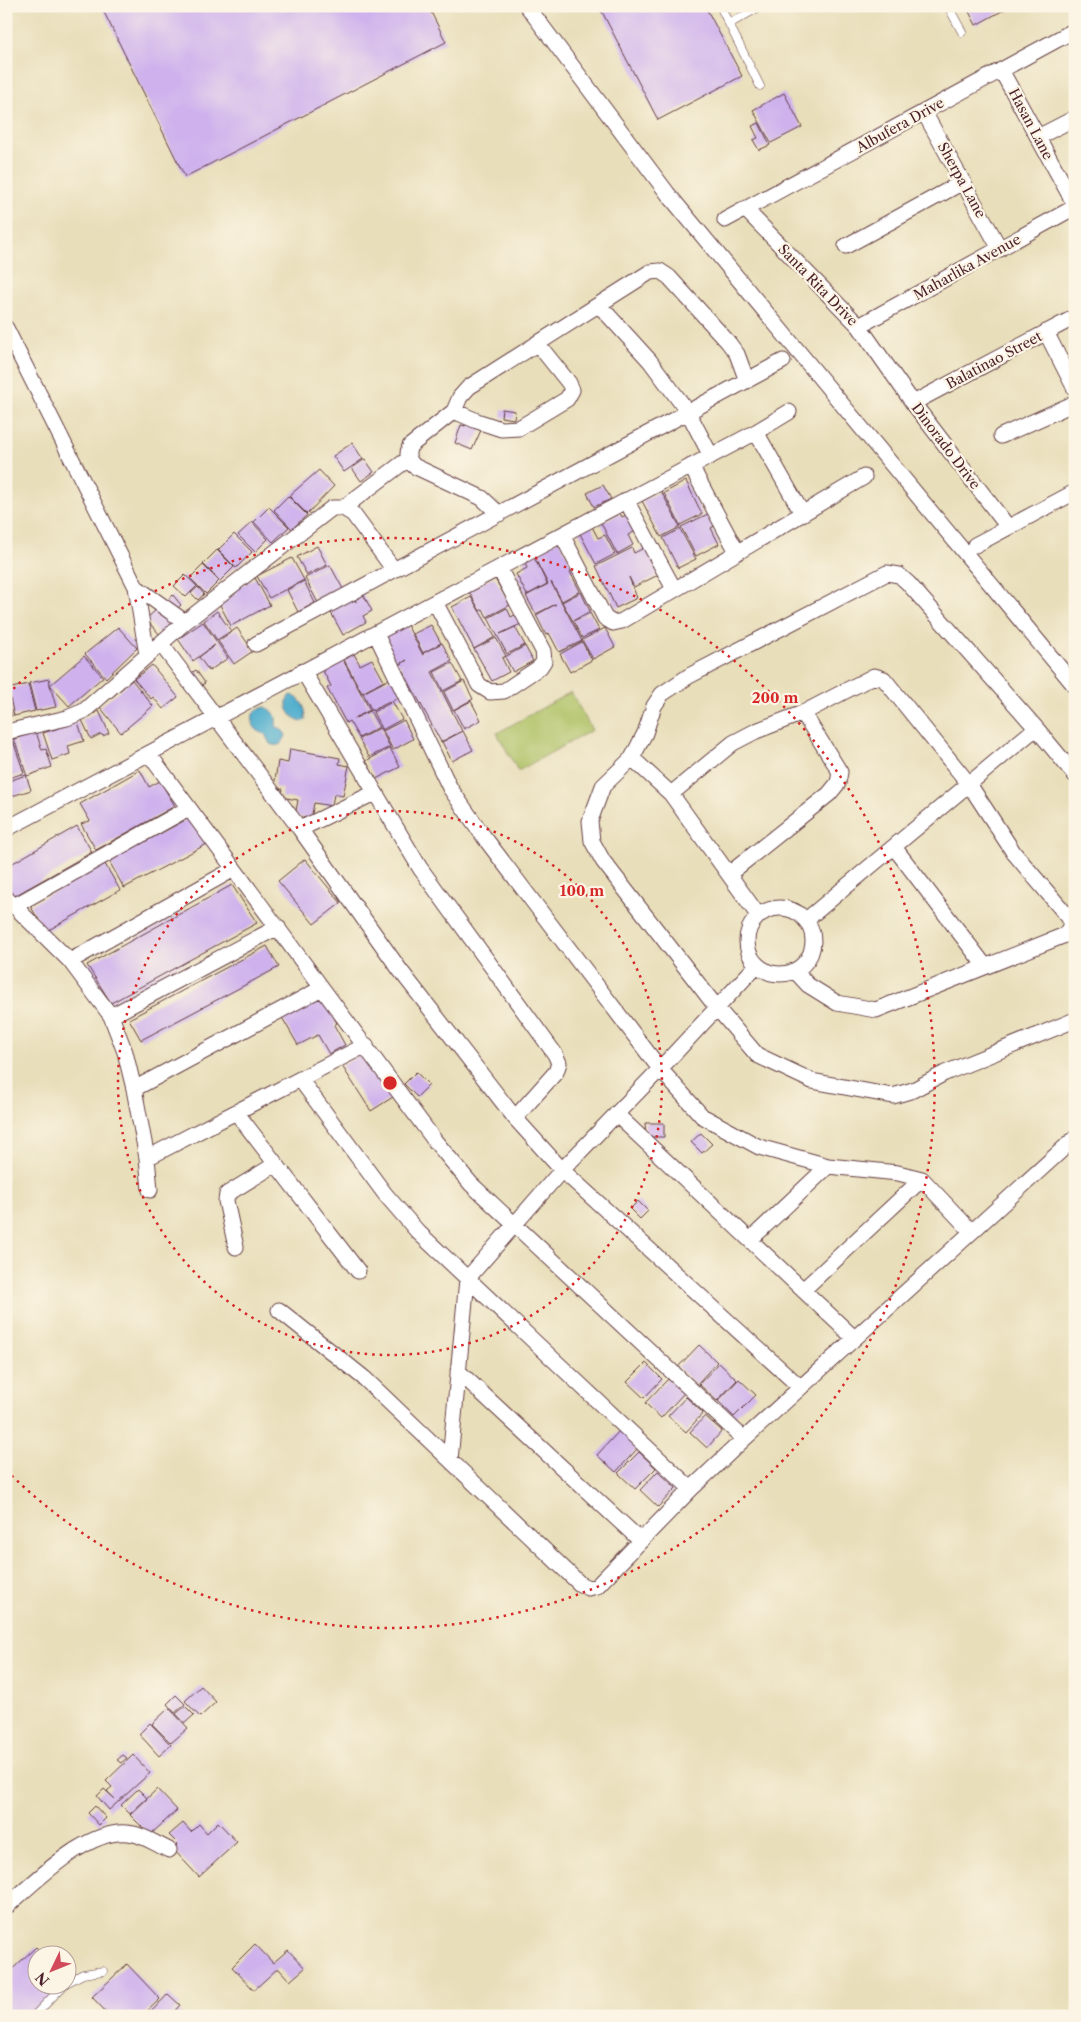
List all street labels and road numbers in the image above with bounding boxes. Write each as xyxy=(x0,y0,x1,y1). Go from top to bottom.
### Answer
street label: Hasan Lane xyxy=(1005,85,1057,163)
street label: Albufera Drive xyxy=(852,93,947,157)
street label: Sherpa Lane xyxy=(934,139,990,221)
street label: Maharlika Avenue xyxy=(910,230,1024,304)
street label: Santa Rita Drive xyxy=(774,240,862,330)
street label: Balatinao Street xyxy=(943,327,1045,393)
street label: Dinorado Drive xyxy=(908,399,984,493)

